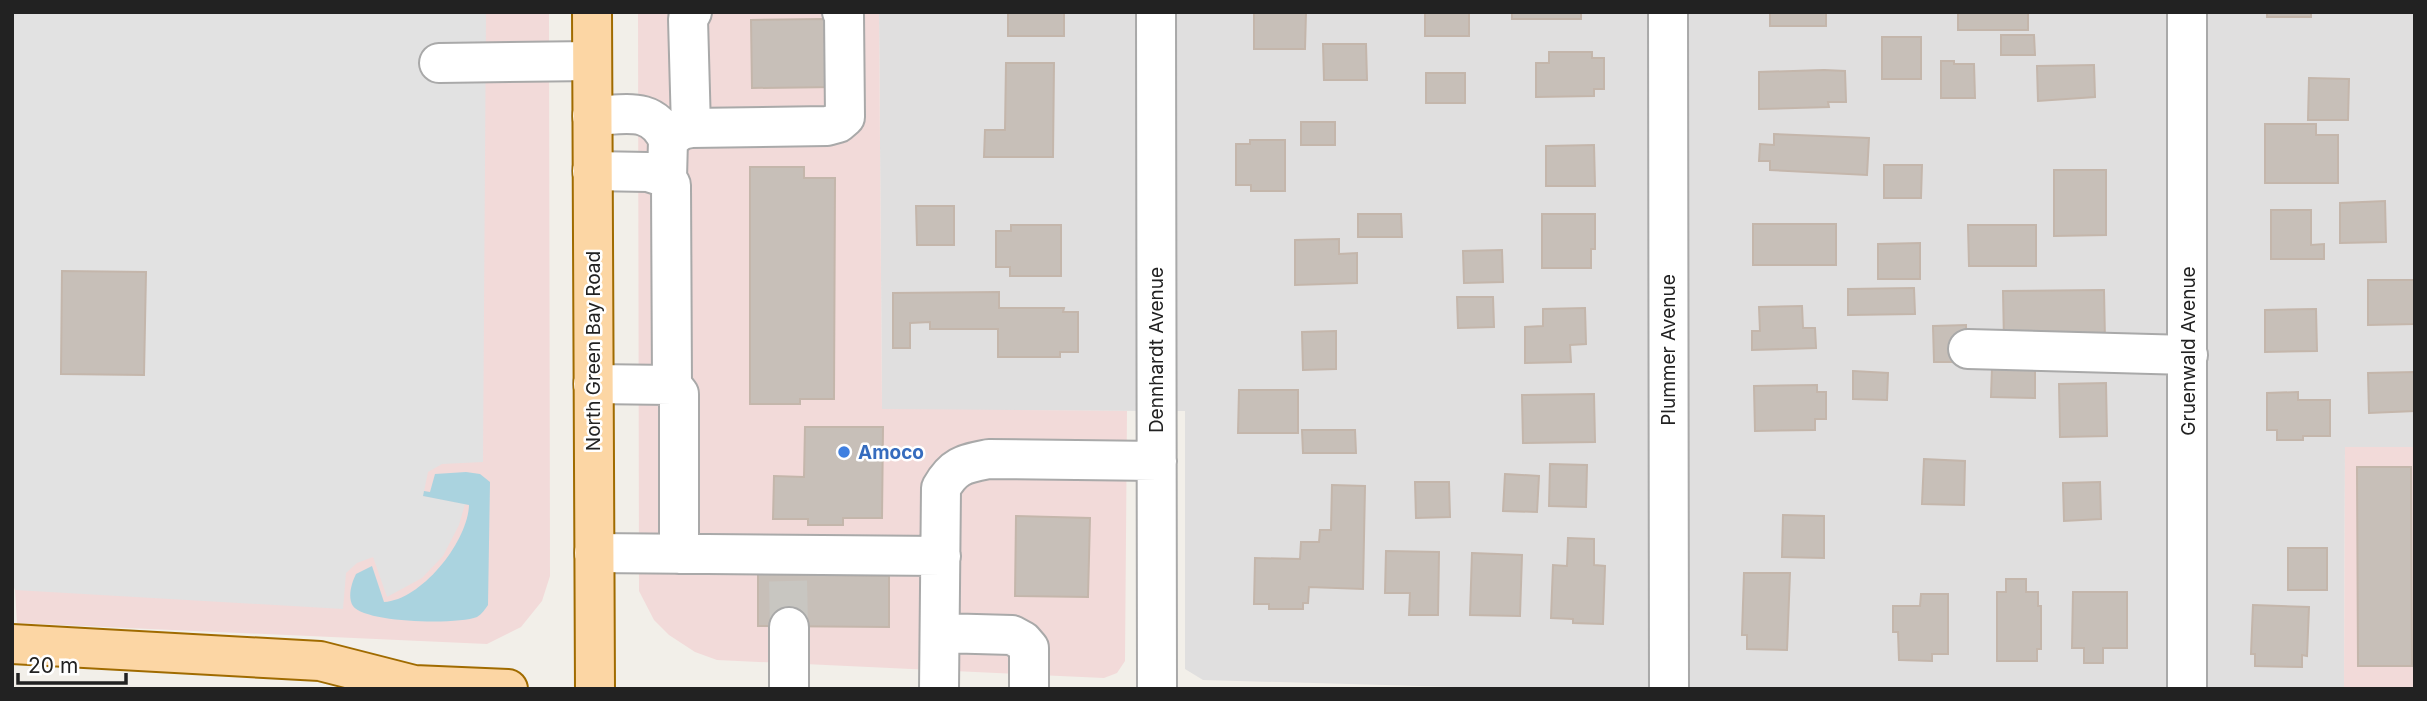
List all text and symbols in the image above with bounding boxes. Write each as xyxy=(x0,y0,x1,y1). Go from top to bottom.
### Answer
street label: North Green Bay Road xyxy=(582,251,605,451)
street label: Gruenwald Avenue xyxy=(2177,266,2200,436)
street label: Dennhardt Avenue xyxy=(1145,267,1168,433)
street label: Plummer Avenue xyxy=(1657,274,1680,426)
place label: Amoco xyxy=(858,441,924,464)
marker: Amoco xyxy=(836,444,852,460)
scale bar xyxy=(18,642,126,686)
text: 20 m xyxy=(28,653,78,678)

